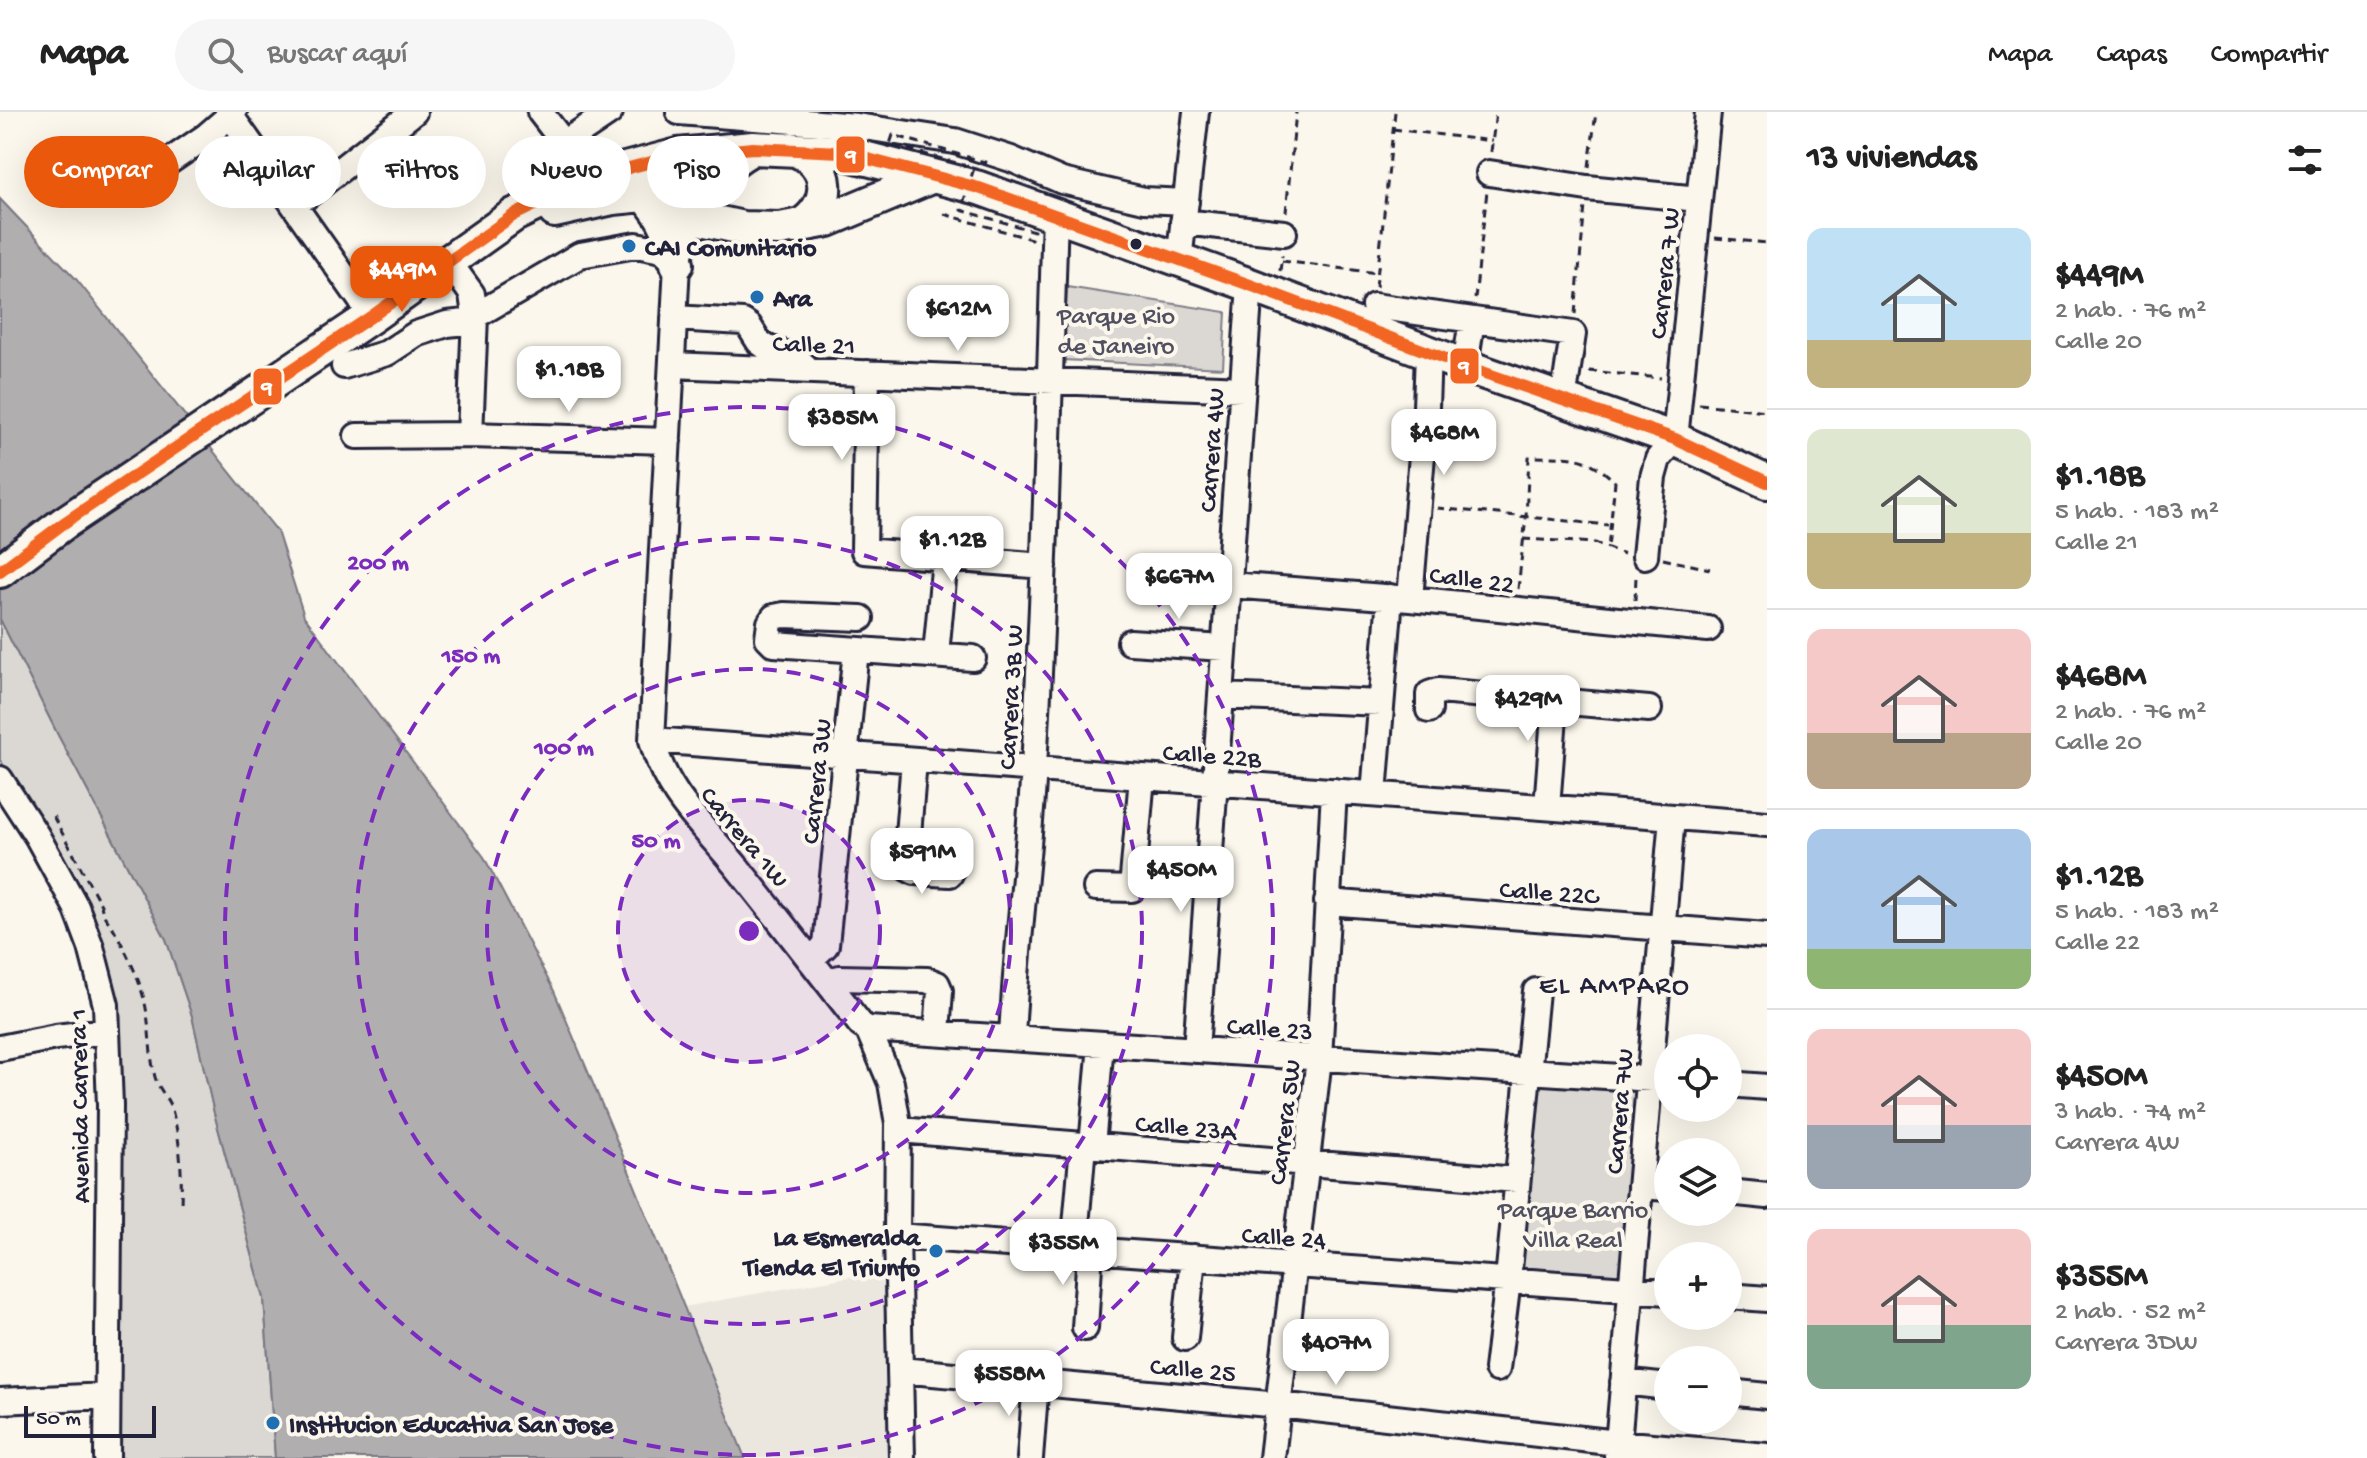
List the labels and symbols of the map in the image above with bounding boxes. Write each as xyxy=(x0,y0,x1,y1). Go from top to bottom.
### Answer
line badge: 9 xyxy=(835,135,866,174)
text: 9 xyxy=(844,145,857,171)
street label: Carrera 7 W xyxy=(1645,206,1690,341)
place label: CAI Comunitario xyxy=(645,235,817,266)
unlabelled marker xyxy=(1128,236,1144,252)
marker: CAI Comunitario xyxy=(620,237,638,255)
pin: $449M xyxy=(346,246,458,314)
pin: $612M xyxy=(902,285,1014,353)
place label: Ara xyxy=(772,286,814,317)
marker: Ara xyxy=(748,288,766,306)
park label: Parque Rio de Janeiro xyxy=(1056,303,1175,364)
street label: Calle 21 xyxy=(772,331,856,364)
pin: $1.18B xyxy=(504,346,634,414)
line badge: 9 xyxy=(1449,347,1480,385)
text: 9 xyxy=(1457,356,1470,382)
line badge: 9 xyxy=(252,367,283,406)
text: 9 xyxy=(260,377,273,403)
street label: Carrera 4W xyxy=(1195,387,1234,514)
pin: $385M xyxy=(786,394,898,462)
pin: $468M xyxy=(1388,409,1500,477)
pin: $1.12B xyxy=(887,516,1017,584)
text: 200 m xyxy=(347,550,409,579)
pin: $667M xyxy=(1123,553,1235,621)
street label: Calle 22 xyxy=(1427,562,1516,603)
street label: Carrera 3B W xyxy=(994,624,1033,771)
text: 150 m xyxy=(441,643,500,672)
pin: $429M xyxy=(1472,675,1584,743)
street label: Carrera 3W xyxy=(797,717,841,846)
text: 100 m xyxy=(533,735,594,764)
street label: Calle 22B xyxy=(1162,740,1263,777)
street label: Carrera 1W xyxy=(691,782,794,896)
text: 50 m xyxy=(632,828,680,857)
pin: $591M xyxy=(866,828,978,896)
pin: $450M xyxy=(1125,846,1237,914)
street label: Calle 22C xyxy=(1498,877,1601,915)
centre of rings xyxy=(735,917,763,945)
district label: EL AMPARO xyxy=(1539,971,1691,1004)
street label: Avenida Carrera 1 xyxy=(65,1008,100,1204)
street label: Calle 23 xyxy=(1226,1013,1314,1050)
street label: Carrera 7W xyxy=(1602,1047,1643,1175)
street label: Carrera 5W xyxy=(1264,1058,1311,1187)
street label: Calle 23A xyxy=(1134,1111,1239,1150)
park label: Parque Barrio Villa Real xyxy=(1497,1197,1648,1258)
pin: $355M xyxy=(1007,1219,1119,1287)
street label: Calle 24 xyxy=(1240,1222,1327,1259)
place label: La Esmeralda Tienda El Triunfo xyxy=(742,1225,922,1286)
marker: La Esmeralda Tienda El Triunfo xyxy=(927,1242,945,1260)
pin: $407M xyxy=(1280,1319,1392,1387)
pin: $558M xyxy=(953,1350,1065,1418)
street label: Calle 25 xyxy=(1148,1353,1237,1392)
scale bar xyxy=(24,1402,156,1438)
place label: Institucion Educativa San Jose xyxy=(289,1412,615,1443)
marker: Institucion Educativa San Jose xyxy=(264,1414,282,1432)

